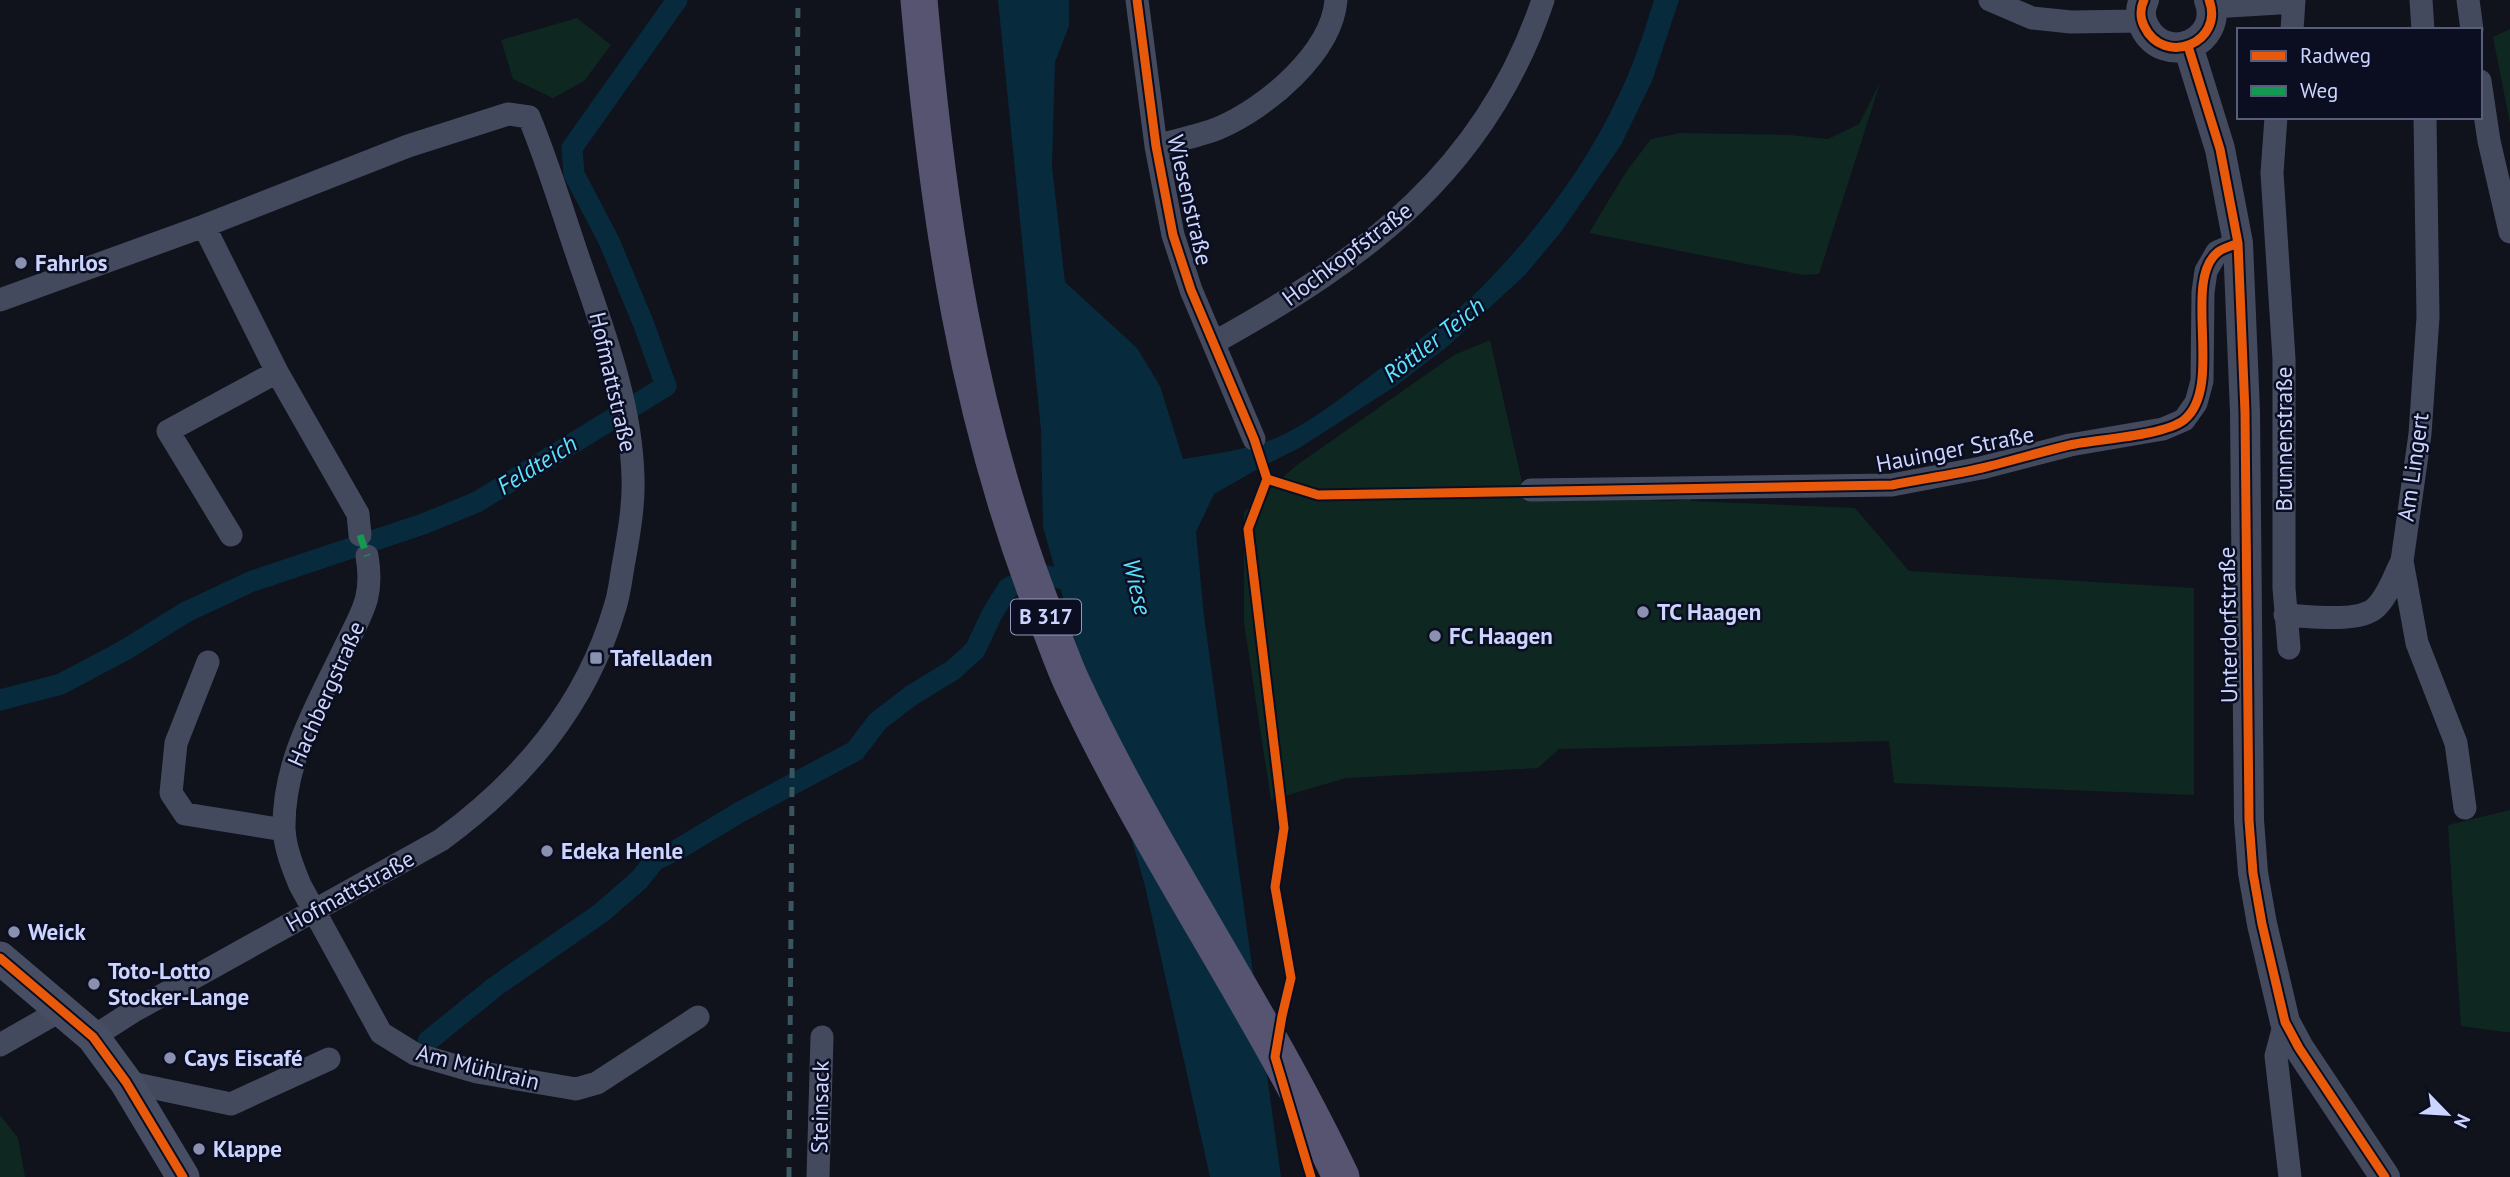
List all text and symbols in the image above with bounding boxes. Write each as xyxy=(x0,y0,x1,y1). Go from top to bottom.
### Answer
legend xyxy=(2237,28,2482,119)
text: Radweg xyxy=(2300,42,2371,69)
text: Weg xyxy=(2300,77,2338,104)
street label: Wiesenstraße xyxy=(1161,132,1220,268)
street label: Hochkopfstraße xyxy=(1276,195,1417,312)
place label: Fahrlos xyxy=(35,248,108,277)
marker: Fahrlos xyxy=(13,255,29,271)
water label: Röttler Teich xyxy=(1377,290,1491,389)
street label: Hofmattstraße xyxy=(583,309,644,455)
street label: Brunnenstraße xyxy=(2269,366,2298,512)
street label: Am Lingert xyxy=(2391,411,2434,523)
street label: Hauinger Straße xyxy=(1873,419,2036,478)
water label: Feldteich xyxy=(491,428,583,501)
street label: Unterdorfstraße xyxy=(2212,547,2243,703)
water label: Wiese xyxy=(1116,556,1159,618)
place label: TC Haagen xyxy=(1657,597,1761,626)
road number: B 317 xyxy=(1011,600,1081,634)
marker: TC Haagen xyxy=(1635,604,1651,620)
street label: Hachbergstraße xyxy=(281,617,371,771)
place label: FC Haagen xyxy=(1449,621,1553,650)
marker: FC Haagen xyxy=(1427,628,1443,644)
place label: Tafelladen xyxy=(610,643,713,672)
marker: Tafelladen xyxy=(588,650,604,666)
place label: Edeka Henle xyxy=(561,836,683,865)
street label: Hofmattstraße xyxy=(280,843,419,938)
marker: Edeka Henle xyxy=(539,843,555,859)
place label: Weick xyxy=(28,917,86,946)
marker: Weick xyxy=(6,924,22,940)
place label: Toto-Lotto Stocker-Lange xyxy=(108,956,249,1011)
marker: Toto-Lotto Stocker-Lange xyxy=(86,976,102,992)
street label: Am Mühlrain xyxy=(413,1037,543,1096)
place label: Cays Eiscafé xyxy=(184,1043,303,1072)
marker: Cays Eiscafé xyxy=(162,1050,178,1066)
street label: Steinsack xyxy=(804,1060,835,1154)
north arrow xyxy=(2412,1079,2482,1149)
text: N xyxy=(2449,1110,2476,1132)
place label: Klappe xyxy=(213,1134,282,1163)
marker: Klappe xyxy=(191,1141,207,1157)

